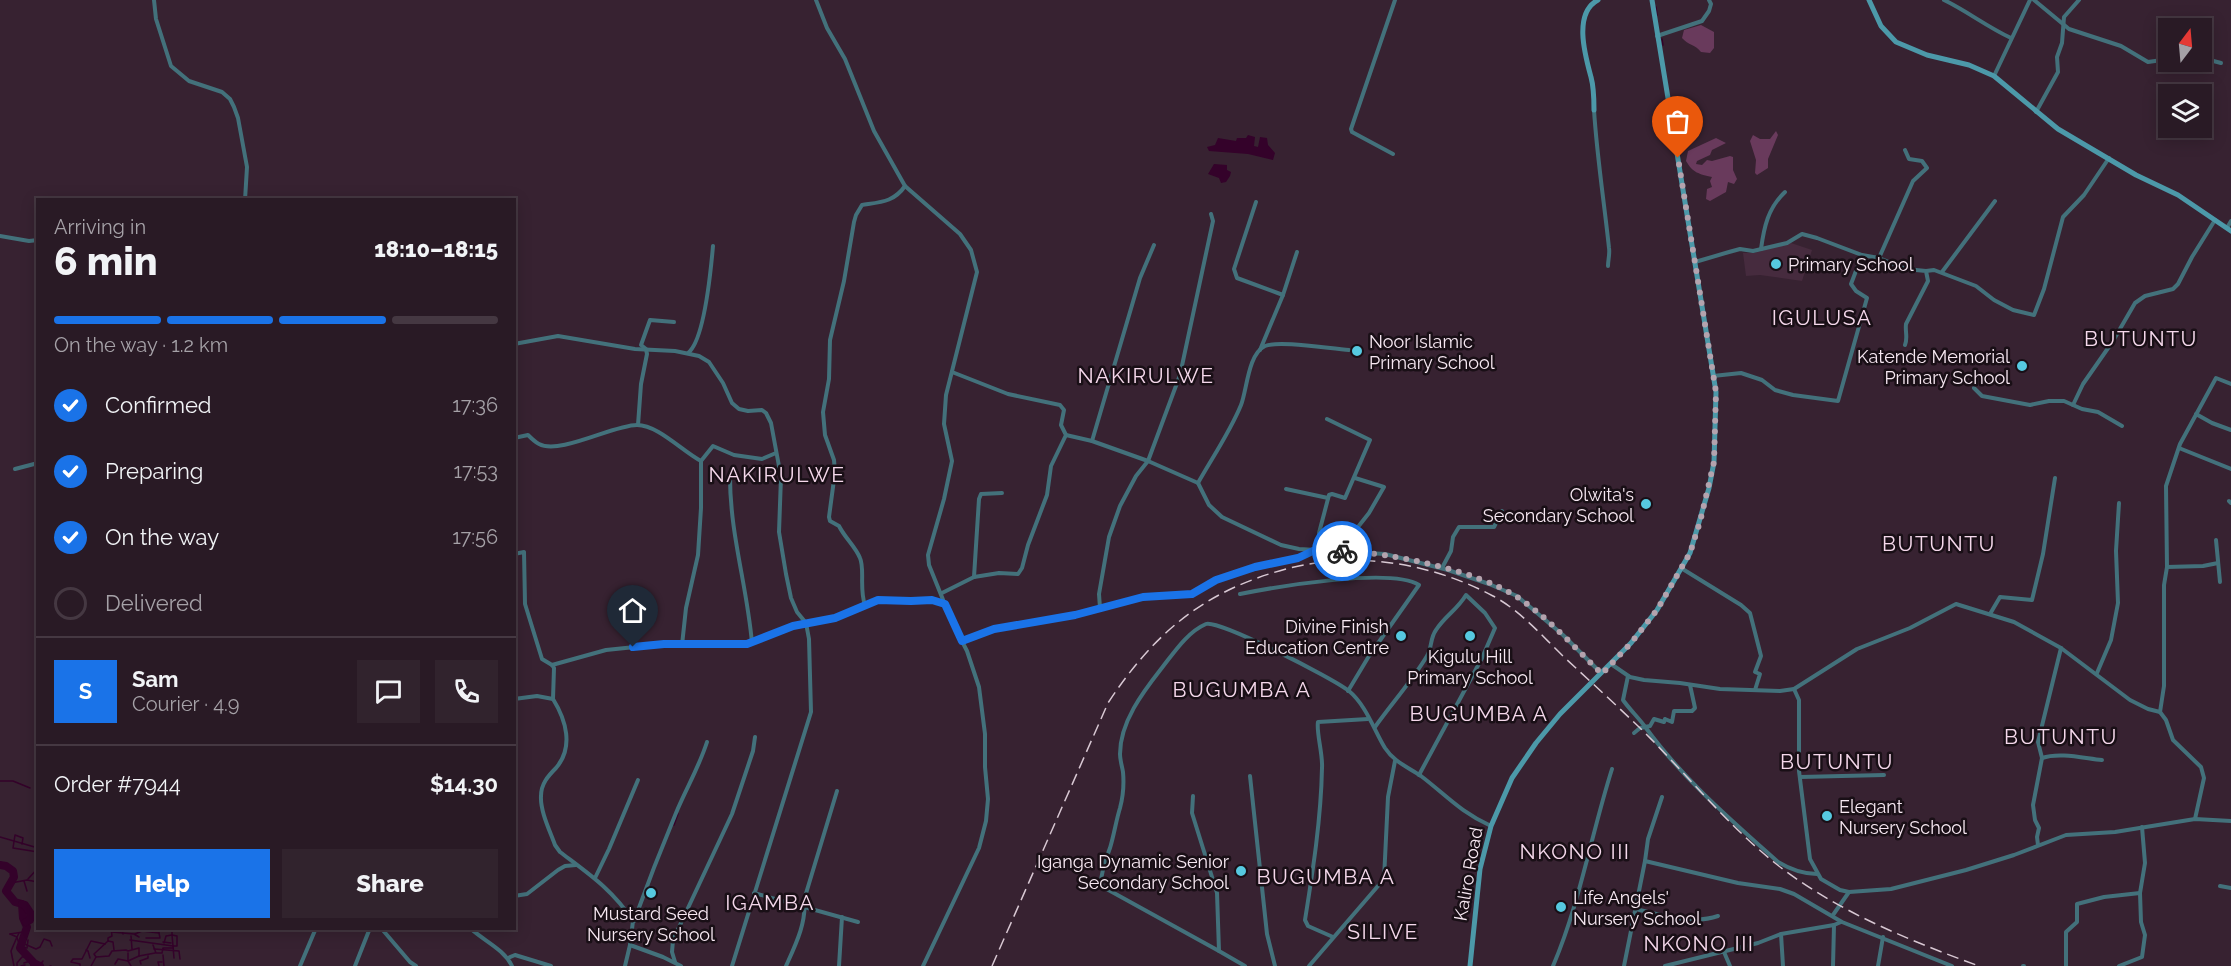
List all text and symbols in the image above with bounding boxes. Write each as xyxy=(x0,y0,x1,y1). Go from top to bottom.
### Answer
north arrow xyxy=(2158,18,2212,72)
map controls xyxy=(2158,18,2212,138)
button: layers xyxy=(2158,84,2212,138)
pin xyxy=(1652,96,1703,158)
icon: bag xyxy=(1661,105,1694,138)
text: Arriving in xyxy=(54,215,146,239)
text: 18:10–18:15 xyxy=(374,236,498,262)
text: 6 min xyxy=(54,238,158,284)
place label: Primary School xyxy=(1788,254,1914,275)
marker: Primary School xyxy=(1769,257,1783,271)
district label: IGULUSA xyxy=(1772,305,1872,330)
district label: BUTUNTU xyxy=(2084,326,2198,351)
place label: Noor Islamic Primary School xyxy=(1369,331,1495,373)
text: On the way · 1.2 km xyxy=(54,333,228,357)
marker: Noor Islamic Primary School xyxy=(1350,344,1364,358)
place label: Katende Memorial Primary School xyxy=(1857,346,2010,388)
marker: Katende Memorial Primary School xyxy=(2015,359,2029,373)
district label: NAKIRULWE xyxy=(1077,363,1215,388)
icon: check xyxy=(54,389,87,422)
text: Confirmed xyxy=(105,392,212,418)
text: 17:36 xyxy=(452,393,498,417)
icon: check xyxy=(54,455,87,488)
text: Preparing xyxy=(105,458,203,484)
text: 17:53 xyxy=(454,459,498,483)
district label: NAKIRULWE xyxy=(708,462,846,487)
place label: Olwita's Secondary School xyxy=(1483,484,1634,526)
marker: Olwita's Secondary School xyxy=(1639,497,1653,511)
icon: check xyxy=(54,521,87,554)
courier xyxy=(1312,521,1372,581)
text: On the way xyxy=(105,524,219,550)
text: 17:56 xyxy=(452,525,498,549)
district label: BUTUNTU xyxy=(1882,531,1996,556)
icon: bike xyxy=(1326,535,1359,568)
pin xyxy=(607,585,658,647)
text: Delivered xyxy=(105,590,203,616)
icon: home xyxy=(616,594,649,627)
place label: Divine Finish Education Centre xyxy=(1245,616,1389,658)
marker: Divine Finish Education Centre xyxy=(1394,629,1408,643)
marker: Kigulu Hill Primary School xyxy=(1463,629,1477,643)
place label: Kigulu Hill Primary School xyxy=(1407,646,1533,688)
button: chat xyxy=(357,660,420,723)
button: phone xyxy=(435,660,498,723)
text: Sam xyxy=(132,666,179,692)
district label: BUGUMBA A xyxy=(1173,677,1311,702)
text: S xyxy=(79,678,92,704)
text: Courier · 4.9 xyxy=(132,692,240,716)
district label: BUGUMBA A xyxy=(1410,701,1548,726)
district label: BUTUNTU xyxy=(2004,724,2118,749)
district label: BUTUNTU xyxy=(1780,749,1894,774)
text: Order #7944 xyxy=(54,771,181,797)
text: $14.30 xyxy=(430,771,498,797)
place label: Elegant Nursery School xyxy=(1839,796,1967,838)
marker: Elegant Nursery School xyxy=(1820,809,1834,823)
street label: Kaliro Road xyxy=(1449,826,1487,922)
district label: NKONO III xyxy=(1519,839,1631,864)
button: Help xyxy=(54,849,270,918)
button: Share xyxy=(282,849,498,918)
place label: Iganga Dynamic Senior Secondary School xyxy=(1037,851,1230,893)
marker: Iganga Dynamic Senior Secondary School xyxy=(1234,864,1248,878)
district label: BUGUMBA A xyxy=(1257,864,1395,889)
marker: Mustard Seed Nursery School xyxy=(644,886,658,900)
place label: Life Angels' Nursery School xyxy=(1573,887,1701,929)
district label: IGAMBA xyxy=(725,890,815,915)
marker: Life Angels' Nursery School xyxy=(1554,900,1568,914)
place label: Mustard Seed Nursery School xyxy=(587,903,715,945)
district label: SILIVE xyxy=(1347,919,1419,944)
district label: NKONO III xyxy=(1643,931,1755,956)

